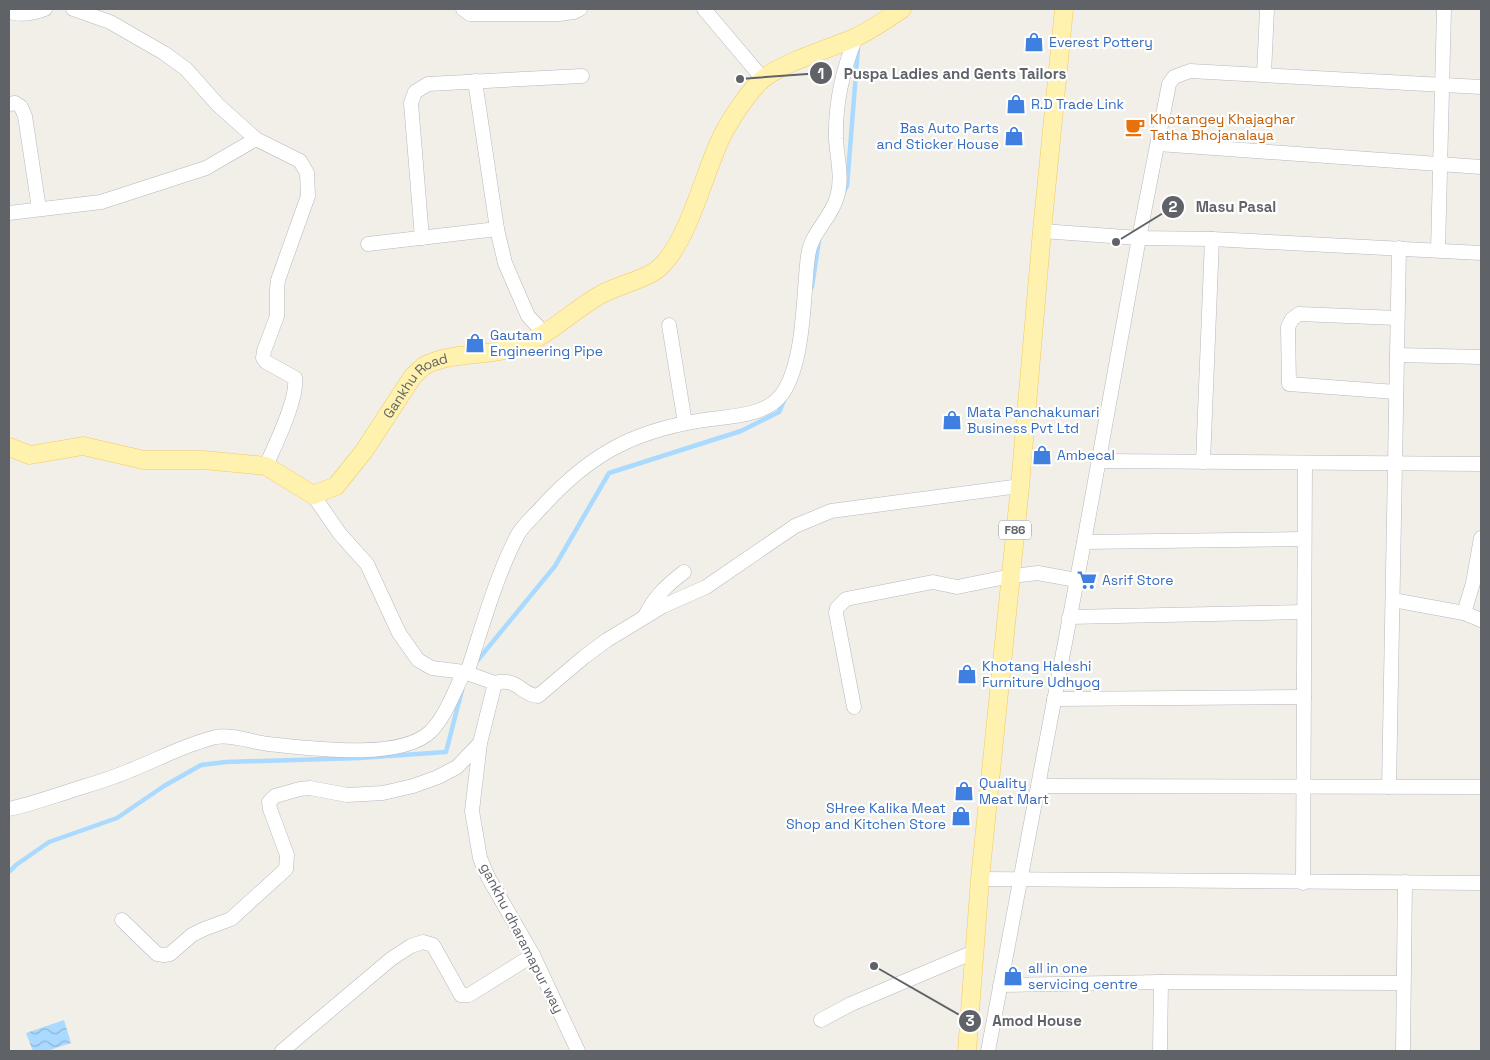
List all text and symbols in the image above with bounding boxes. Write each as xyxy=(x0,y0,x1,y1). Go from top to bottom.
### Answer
shop icon: Everest Pottery xyxy=(1023,31,1045,53)
place label: Everest Pottery xyxy=(1049,33,1153,51)
callout: Puspa Ladies and Gents Tailors xyxy=(808,58,1076,88)
text: 1 xyxy=(818,64,824,83)
text: Puspa Ladies and Gents Tailors xyxy=(844,64,1066,83)
shop icon: R.D Trade Link xyxy=(1005,93,1027,115)
place label: R.D Trade Link xyxy=(1031,95,1125,113)
place label: Khotangey Khajaghar Tatha Bhojanalaya xyxy=(1150,110,1295,144)
cafe icon: Khotangey Khajaghar Tatha Bhojanalaya xyxy=(1124,116,1146,138)
place label: Bas Auto Parts and Sticker House xyxy=(877,119,999,153)
shop icon: Bas Auto Parts and Sticker House xyxy=(1003,125,1025,147)
callout: Masu Pasal xyxy=(1161,192,1287,222)
text: 2 xyxy=(1169,197,1178,216)
text: Masu Pasal xyxy=(1196,197,1276,216)
place label: Gautam Engineering Pipe xyxy=(490,326,603,360)
shop icon: Gautam Engineering Pipe xyxy=(464,332,486,354)
street label: Gankhu Road xyxy=(379,349,450,422)
place label: Mata Panchakumari Business Pvt Ltd xyxy=(967,403,1100,437)
shop icon: Mata Panchakumari Business Pvt Ltd xyxy=(941,409,963,431)
shop icon: Ambecal xyxy=(1031,444,1053,466)
place label: Ambecal xyxy=(1057,446,1115,464)
road number: F86 xyxy=(999,520,1031,540)
supermarket icon: Asrif Store xyxy=(1076,569,1098,591)
place label: Asrif Store xyxy=(1102,571,1173,589)
place label: Khotang Haleshi Furniture Udhyog xyxy=(982,657,1100,691)
shop icon: Khotang Haleshi Furniture Udhyog xyxy=(956,663,978,685)
place label: Quality Meat Mart xyxy=(979,774,1049,808)
shop icon: Quality Meat Mart xyxy=(953,780,975,802)
place label: SHree Kalika Meat Shop and Kitchen Store xyxy=(786,799,946,833)
shop icon: SHree Kalika Meat Shop and Kitchen Store xyxy=(950,805,972,827)
street label: gankhu dharamapur way xyxy=(476,860,568,1016)
place label: all in one servicing centre xyxy=(1028,959,1138,993)
shop icon: all in one servicing centre xyxy=(1002,965,1024,987)
callout: Amod House xyxy=(957,1006,1092,1036)
text: 3 xyxy=(965,1011,975,1030)
text: Amod House xyxy=(992,1011,1082,1030)

